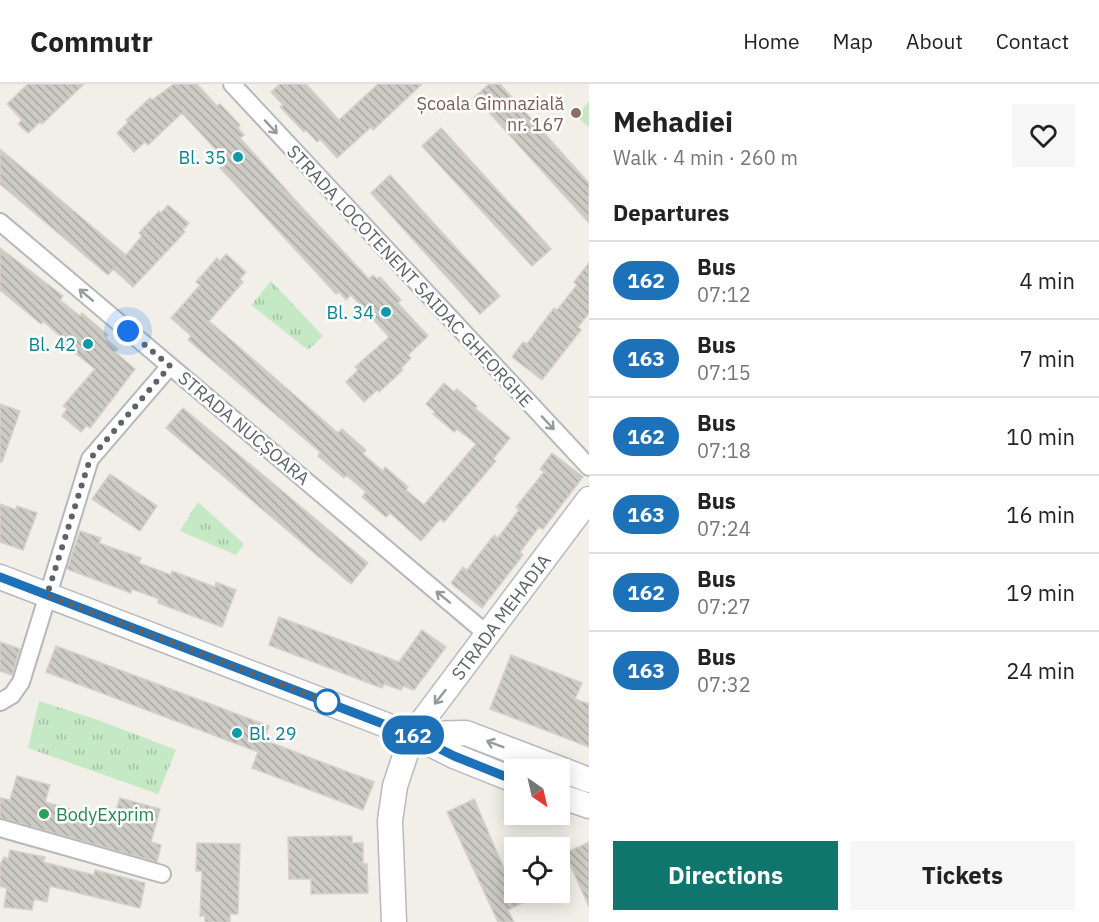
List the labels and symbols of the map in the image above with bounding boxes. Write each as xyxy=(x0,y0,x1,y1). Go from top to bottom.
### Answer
place label: Școala Gimnazială nr. 167 xyxy=(417,92,564,136)
marker: Școala Gimnazială nr. 167 xyxy=(569,106,583,120)
one-way arrow xyxy=(264,119,279,134)
street label: STRADA LOCOTENENT SAIDAC GHEORGHE xyxy=(282,140,538,412)
place label: Bl. 35 xyxy=(178,146,226,169)
marker: Bl. 35 xyxy=(231,150,245,164)
one-way arrow xyxy=(79,288,94,302)
place label: Bl. 34 xyxy=(326,301,374,324)
marker: Bl. 34 xyxy=(379,305,393,319)
your location xyxy=(113,316,143,346)
place label: Bl. 42 xyxy=(28,333,76,356)
marker: Bl. 42 xyxy=(81,337,95,351)
street label: STRADA NUCȘOARA xyxy=(173,366,315,490)
one-way arrow xyxy=(541,415,555,430)
street label: STRADA MEHADIA xyxy=(446,549,556,684)
one-way arrow xyxy=(435,591,451,604)
unlabelled marker xyxy=(314,689,340,715)
one-way arrow xyxy=(434,689,447,705)
line badge: 162 xyxy=(378,716,448,754)
place label: Bl. 29 xyxy=(249,722,297,745)
marker: Bl. 29 xyxy=(230,726,244,740)
one-way arrow xyxy=(486,738,505,749)
north arrow xyxy=(504,759,570,825)
place label: BodyExprim xyxy=(56,803,154,826)
marker: BodyExprim xyxy=(37,807,51,821)

